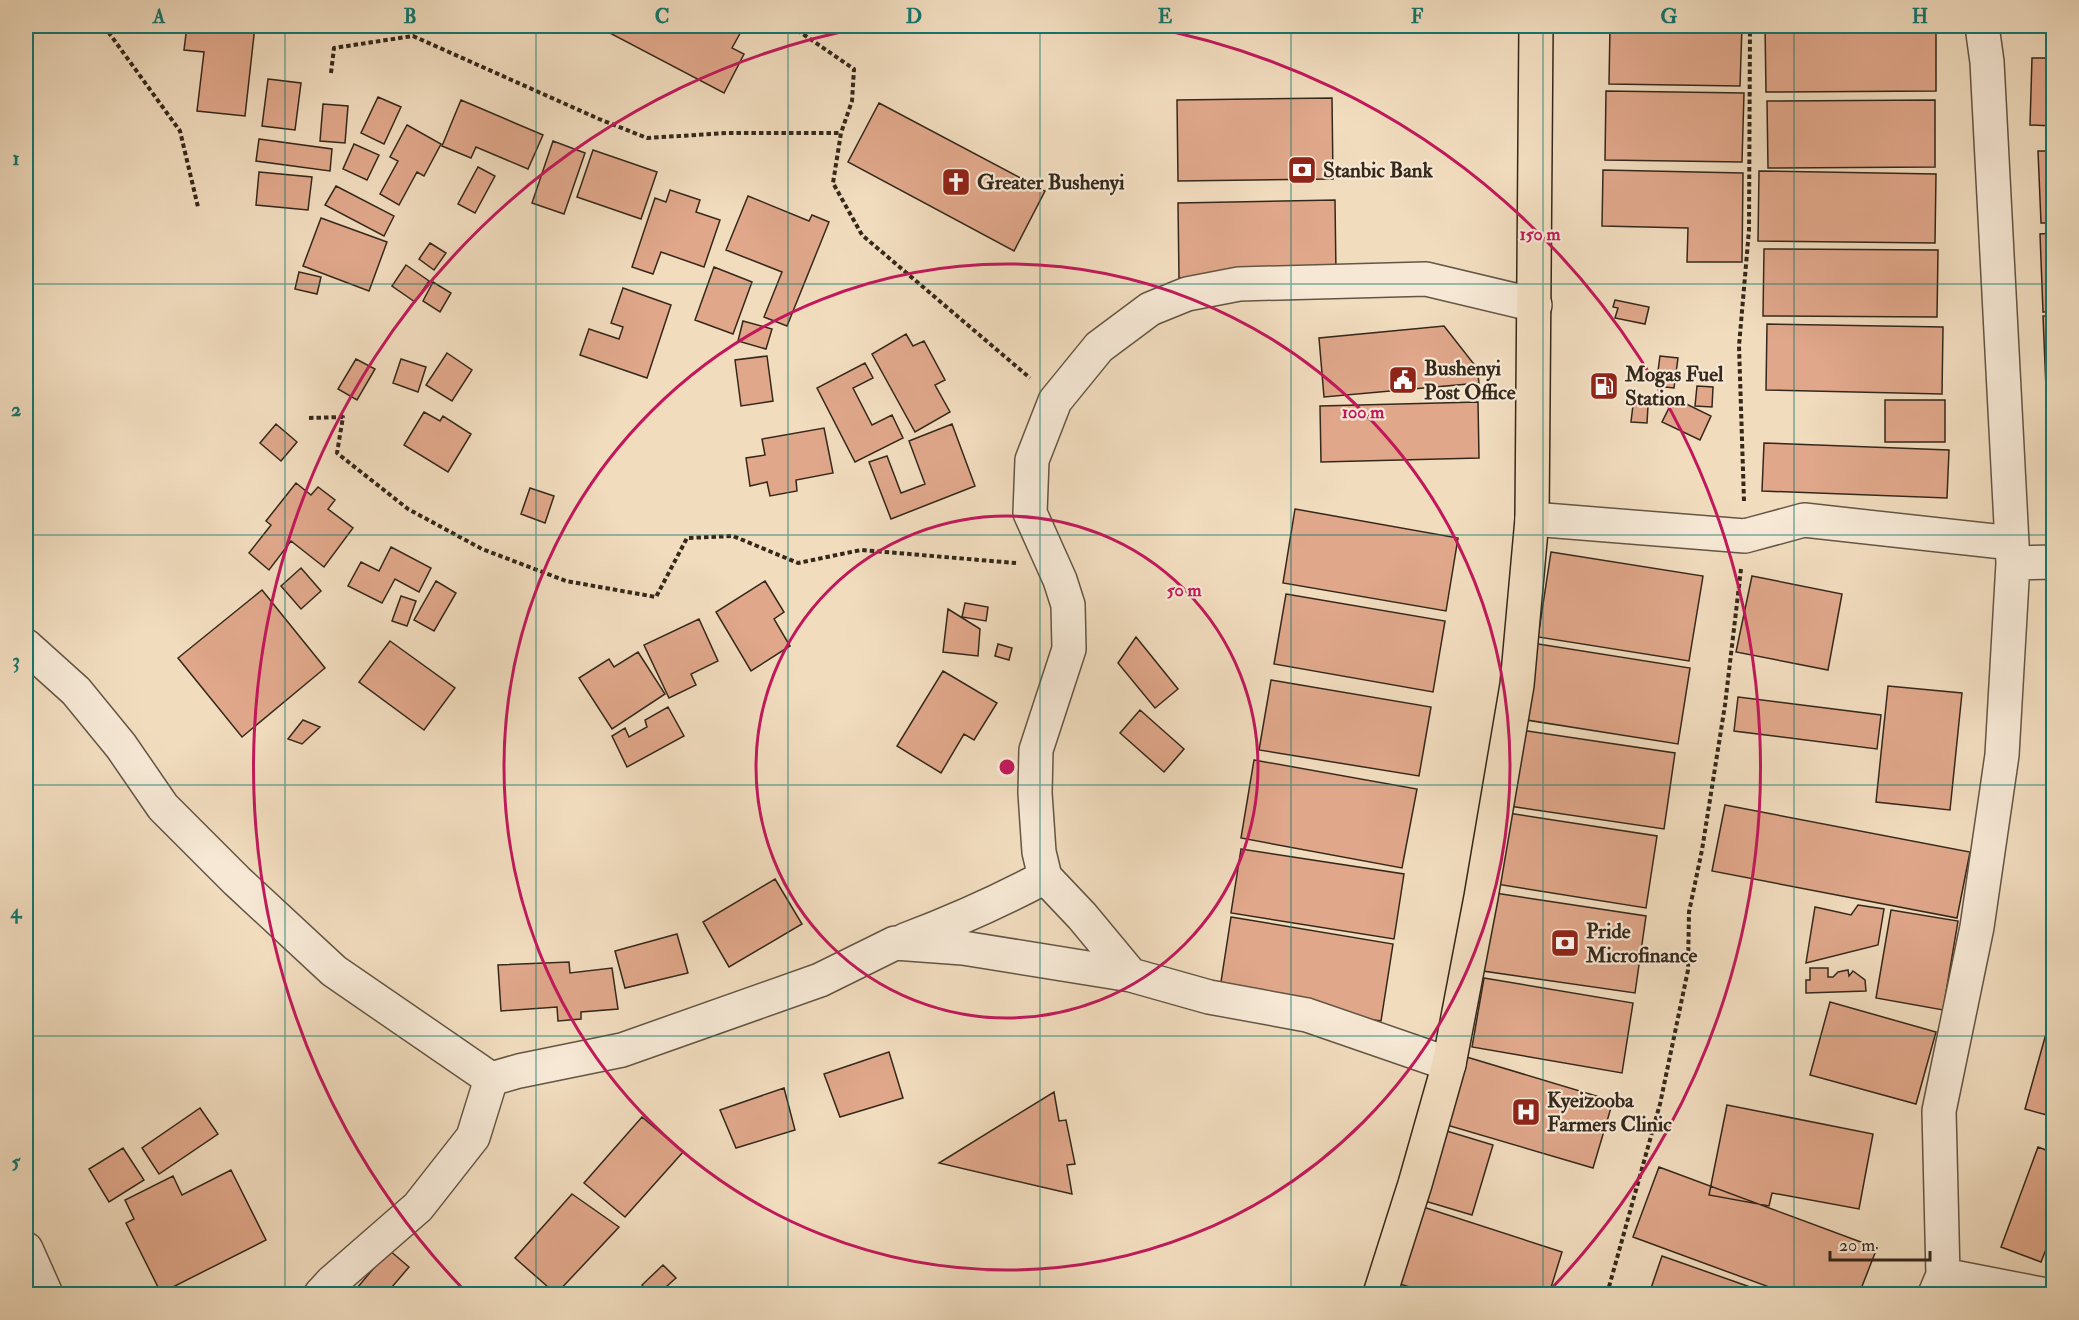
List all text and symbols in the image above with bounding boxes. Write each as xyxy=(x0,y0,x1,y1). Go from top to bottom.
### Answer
text: A xyxy=(152,4,166,29)
text: B xyxy=(403,4,417,29)
text: C xyxy=(655,4,669,29)
text: D xyxy=(906,4,922,29)
text: E xyxy=(1158,4,1173,29)
text: F xyxy=(1411,4,1424,29)
text: G xyxy=(1661,4,1678,29)
text: H xyxy=(1912,4,1928,29)
text: 1 xyxy=(12,146,20,171)
bank icon: Stanbic Bank xyxy=(1286,154,1318,186)
place label: Stanbic Bank xyxy=(1323,157,1434,184)
church icon: Greater Bushenyi xyxy=(940,166,972,198)
place label: Greater Bushenyi xyxy=(977,169,1125,196)
text: 150 m xyxy=(1519,223,1562,246)
place label: Bushenyi Post Office xyxy=(1424,355,1516,406)
place label: Mogas Fuel Station xyxy=(1624,361,1724,412)
public building icon: Bushenyi Post Office xyxy=(1387,364,1419,396)
fuel station icon: Mogas Fuel Station xyxy=(1588,370,1620,402)
text: 2 xyxy=(11,397,21,422)
text: 100 m xyxy=(1342,401,1385,424)
text: 50 m xyxy=(1167,579,1202,602)
text: 3 xyxy=(12,648,20,673)
centre of rings xyxy=(997,757,1017,777)
text: 4 xyxy=(10,899,23,924)
place label: Pride Microfinance xyxy=(1585,918,1697,969)
bank icon: Pride Microfinance xyxy=(1549,927,1581,959)
place label: Kyeizooba Farmers Clinic xyxy=(1547,1087,1672,1138)
hospital icon: Kyeizooba Farmers Clinic xyxy=(1510,1096,1542,1128)
text: 5 xyxy=(12,1149,22,1174)
scale bar xyxy=(1830,1224,1930,1262)
text: 20 m xyxy=(1839,1234,1875,1257)

